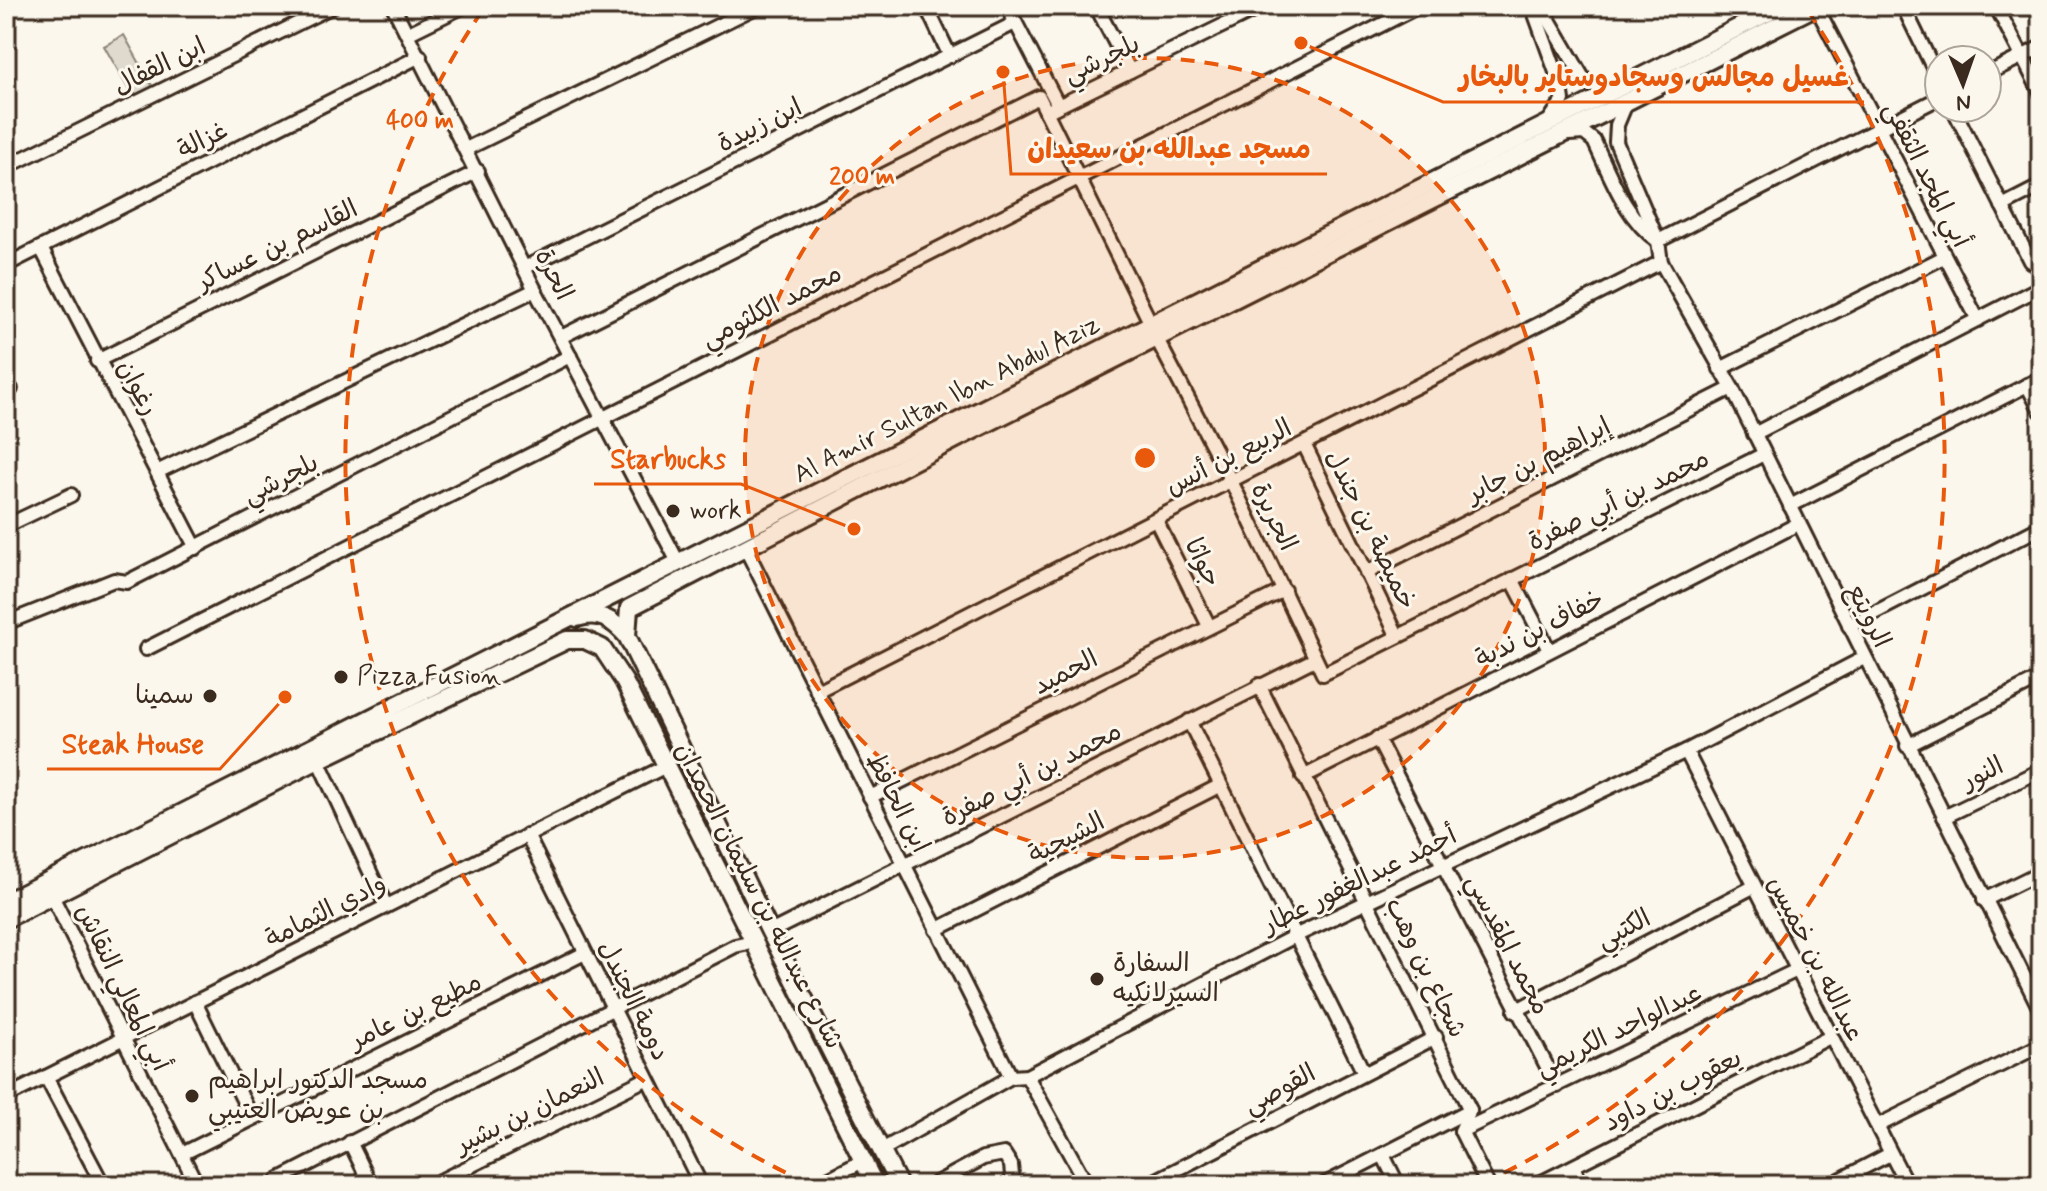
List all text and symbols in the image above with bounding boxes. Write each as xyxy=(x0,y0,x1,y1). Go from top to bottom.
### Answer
street label: بلجرشي xyxy=(1058,28,1147,96)
street label: ابن القفال xyxy=(108,30,212,104)
north arrow xyxy=(1923,44,2003,124)
callout: غسيل مجالس وسجادوستاير بالبخار xyxy=(1443,50,1864,102)
text: غسيل مجالس وسجادوستاير بالبخار xyxy=(1456,60,1849,97)
text: N xyxy=(1956,88,1971,116)
street label: ابن زبيدة xyxy=(712,91,808,161)
street label: أبي المجد الثقفي xyxy=(1871,96,1978,256)
text: 400 m xyxy=(386,106,454,137)
street label: غزالة xyxy=(172,114,234,168)
callout: مسجد عبدالله بن سعيدان xyxy=(1011,122,1327,174)
text: مسجد عبدالله بن سعيدان xyxy=(1027,132,1311,169)
text: 200 m xyxy=(829,162,895,193)
street label: القاسم بن عساكر xyxy=(190,192,364,301)
street label: الحرة xyxy=(526,243,580,307)
street label: محمد الكلثومي xyxy=(696,257,850,361)
street label: Al Amir Sultan Ibn Abdul Aziz xyxy=(788,308,1106,492)
street label: رغوان xyxy=(108,354,166,422)
street label: إبراهيم بن جابر xyxy=(1459,410,1617,514)
street label: الربيع بن أنس xyxy=(1160,412,1298,504)
callout: Starbucks xyxy=(594,432,741,484)
text: Starbucks xyxy=(610,442,726,479)
street label: محمد بن أبي صفرة xyxy=(1523,442,1717,563)
centre of rings xyxy=(1131,444,1159,472)
street label: خميصة بن جندل xyxy=(1317,444,1423,616)
street label: بلجرشي xyxy=(237,447,326,517)
street label: الجريرة xyxy=(1242,477,1304,557)
place label: work xyxy=(689,494,742,528)
marker: work xyxy=(664,502,682,520)
street label: جواثا xyxy=(1176,533,1228,593)
street label: الرويتع xyxy=(1838,578,1898,654)
street label: خفاف بن ندبة xyxy=(1470,583,1610,677)
street label: الحميد xyxy=(1028,642,1104,704)
place label: Pizza Fusion xyxy=(357,660,501,694)
marker: Pizza Fusion xyxy=(332,668,350,686)
place label: سمينا xyxy=(135,679,194,713)
marker: سمينا xyxy=(201,687,219,705)
street label: محمد بن أبي صفرة xyxy=(936,715,1130,839)
callout: Steak House xyxy=(47,717,220,769)
text: Steak House xyxy=(62,727,204,764)
street label: شارع عبدالله بن سليمان الحمدان xyxy=(666,737,850,1055)
street label: ابن الحافظ xyxy=(857,747,937,859)
street label: النور xyxy=(1955,749,2010,800)
street label: الشيحية xyxy=(1023,805,1111,873)
street label: أحمد عبدالغفور عطار xyxy=(1255,819,1463,944)
street label: وادي الثمامة xyxy=(260,867,392,957)
street label: محمد المقدسي xyxy=(1453,869,1557,1023)
street label: عبدالله بن خميس xyxy=(1759,871,1871,1047)
street label: شجاع بن وهب xyxy=(1376,892,1474,1044)
street label: أبي المعالي النقاش xyxy=(63,899,177,1080)
street label: الكتبي xyxy=(1591,902,1659,962)
street label: دومة الجندل xyxy=(589,935,677,1067)
place label: السفارة السيرلانكيه xyxy=(1113,947,1219,1011)
street label: مطيع بن عامر xyxy=(343,965,488,1059)
marker: السفارة السيرلانكيه xyxy=(1088,970,1106,988)
street label: عبدالواحد الكريمي xyxy=(1530,976,1710,1090)
street label: يعقوب بن داود xyxy=(1598,1042,1748,1140)
street label: القوصي xyxy=(1238,1057,1324,1127)
street label: النعمان بن بشير xyxy=(448,1061,610,1164)
place label: مسجد الدكتور ابراهيم بن عويض العتيبي xyxy=(208,1064,428,1132)
marker: مسجد الدكتور ابراهيم بن عويض العتيبي xyxy=(183,1087,201,1105)

